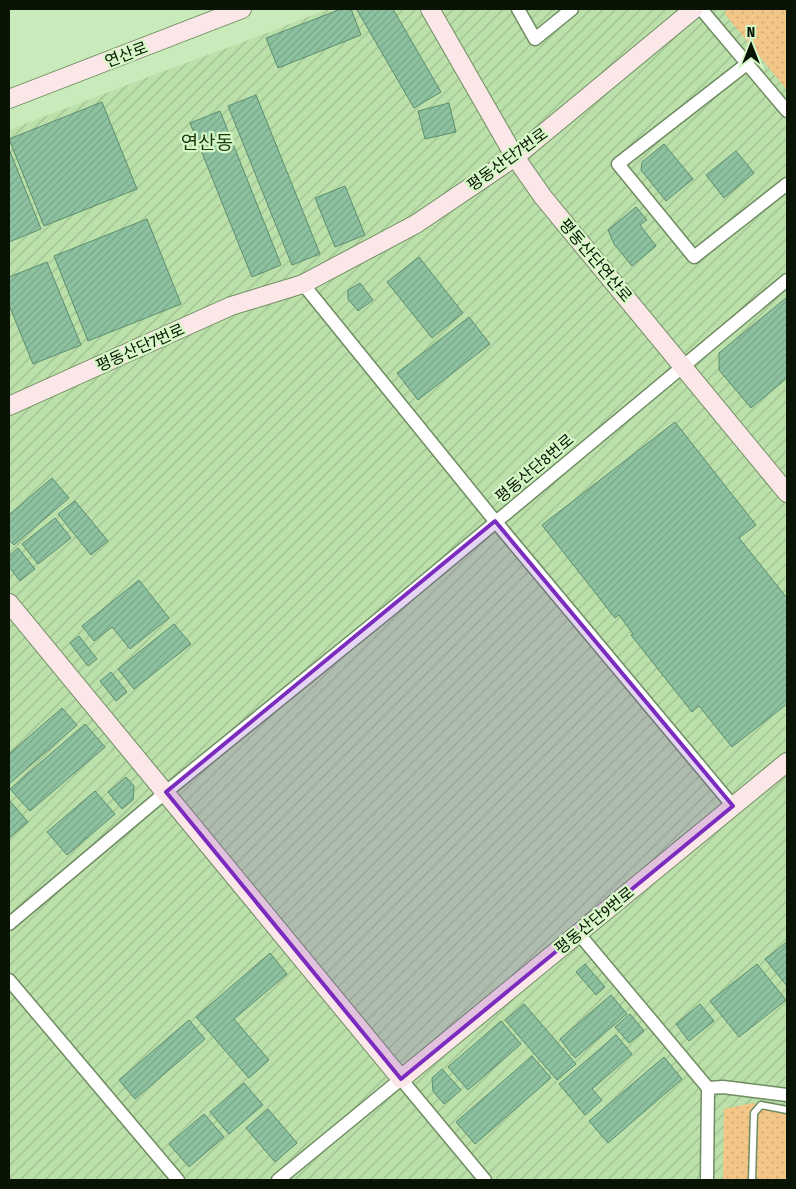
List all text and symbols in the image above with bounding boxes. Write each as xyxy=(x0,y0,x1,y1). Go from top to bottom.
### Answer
north arrow xyxy=(726,20,776,70)
text: N xyxy=(747,24,755,41)
street label: 연산로 xyxy=(102,38,150,71)
street label: 평동산단7번로 xyxy=(463,124,551,195)
district label: 연산동 xyxy=(181,131,233,154)
street label: 평동산단연산로 xyxy=(555,215,636,306)
street label: 평동산단7번로 xyxy=(93,319,188,375)
street label: 평동산단8번로 xyxy=(491,430,578,507)
street label: 평동산단9번로 xyxy=(551,883,638,958)

